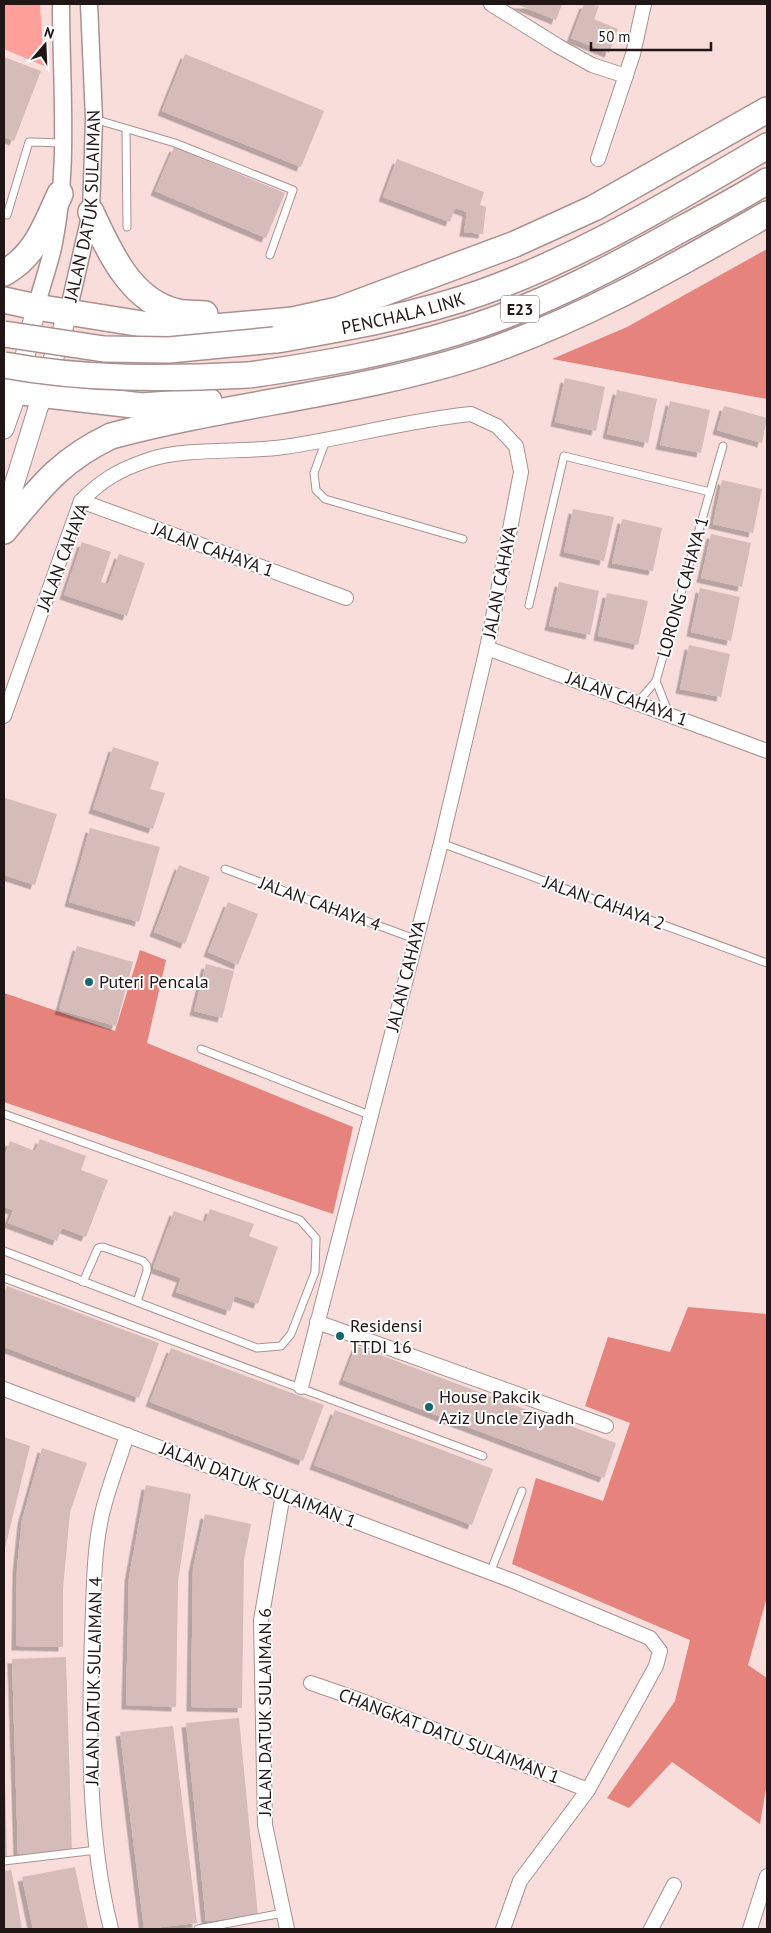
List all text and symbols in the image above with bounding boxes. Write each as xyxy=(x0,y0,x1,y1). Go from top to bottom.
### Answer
north arrow xyxy=(20,20,70,70)
scale bar xyxy=(591,20,711,52)
text: N xyxy=(42,23,57,43)
text: 50 m xyxy=(598,27,631,46)
street label: JALAN DATUK SULAIMAN xyxy=(59,109,105,305)
street label: PENCHALA LINK xyxy=(339,287,468,339)
road number: E23 xyxy=(501,296,539,322)
street label: JALAN CAHAYA xyxy=(31,499,94,615)
street label: LORONG CAHAYA 1 xyxy=(651,514,714,660)
street label: JALAN CAHAYA 1 xyxy=(148,517,277,582)
street label: JALAN CAHAYA xyxy=(477,523,522,641)
street label: JALAN CAHAYA 1 xyxy=(562,666,691,731)
street label: JALAN CAHAYA 2 xyxy=(539,870,668,935)
street label: JALAN CAHAYA 4 xyxy=(255,871,384,936)
street label: JALAN CAHAYA xyxy=(380,917,431,1035)
place label: Puteri Pencala xyxy=(99,970,209,993)
marker: Puteri Pencala xyxy=(83,976,95,988)
place label: Residensi TTDI 16 xyxy=(350,1314,422,1358)
marker: Residensi TTDI 16 xyxy=(334,1330,346,1342)
place label: House Pakcik Aziz Uncle Ziyadh xyxy=(439,1385,574,1429)
marker: House Pakcik Aziz Uncle Ziyadh xyxy=(423,1401,435,1413)
street label: JALAN DATUK SULAIMAN 1 xyxy=(156,1436,360,1533)
street label: JALAN DATUK SULAIMAN 4 xyxy=(80,1577,107,1786)
street label: JALAN DATUK SULAIMAN 6 xyxy=(253,1608,276,1817)
street label: CHANGKAT DATU SULAIMAN 1 xyxy=(335,1683,563,1788)

